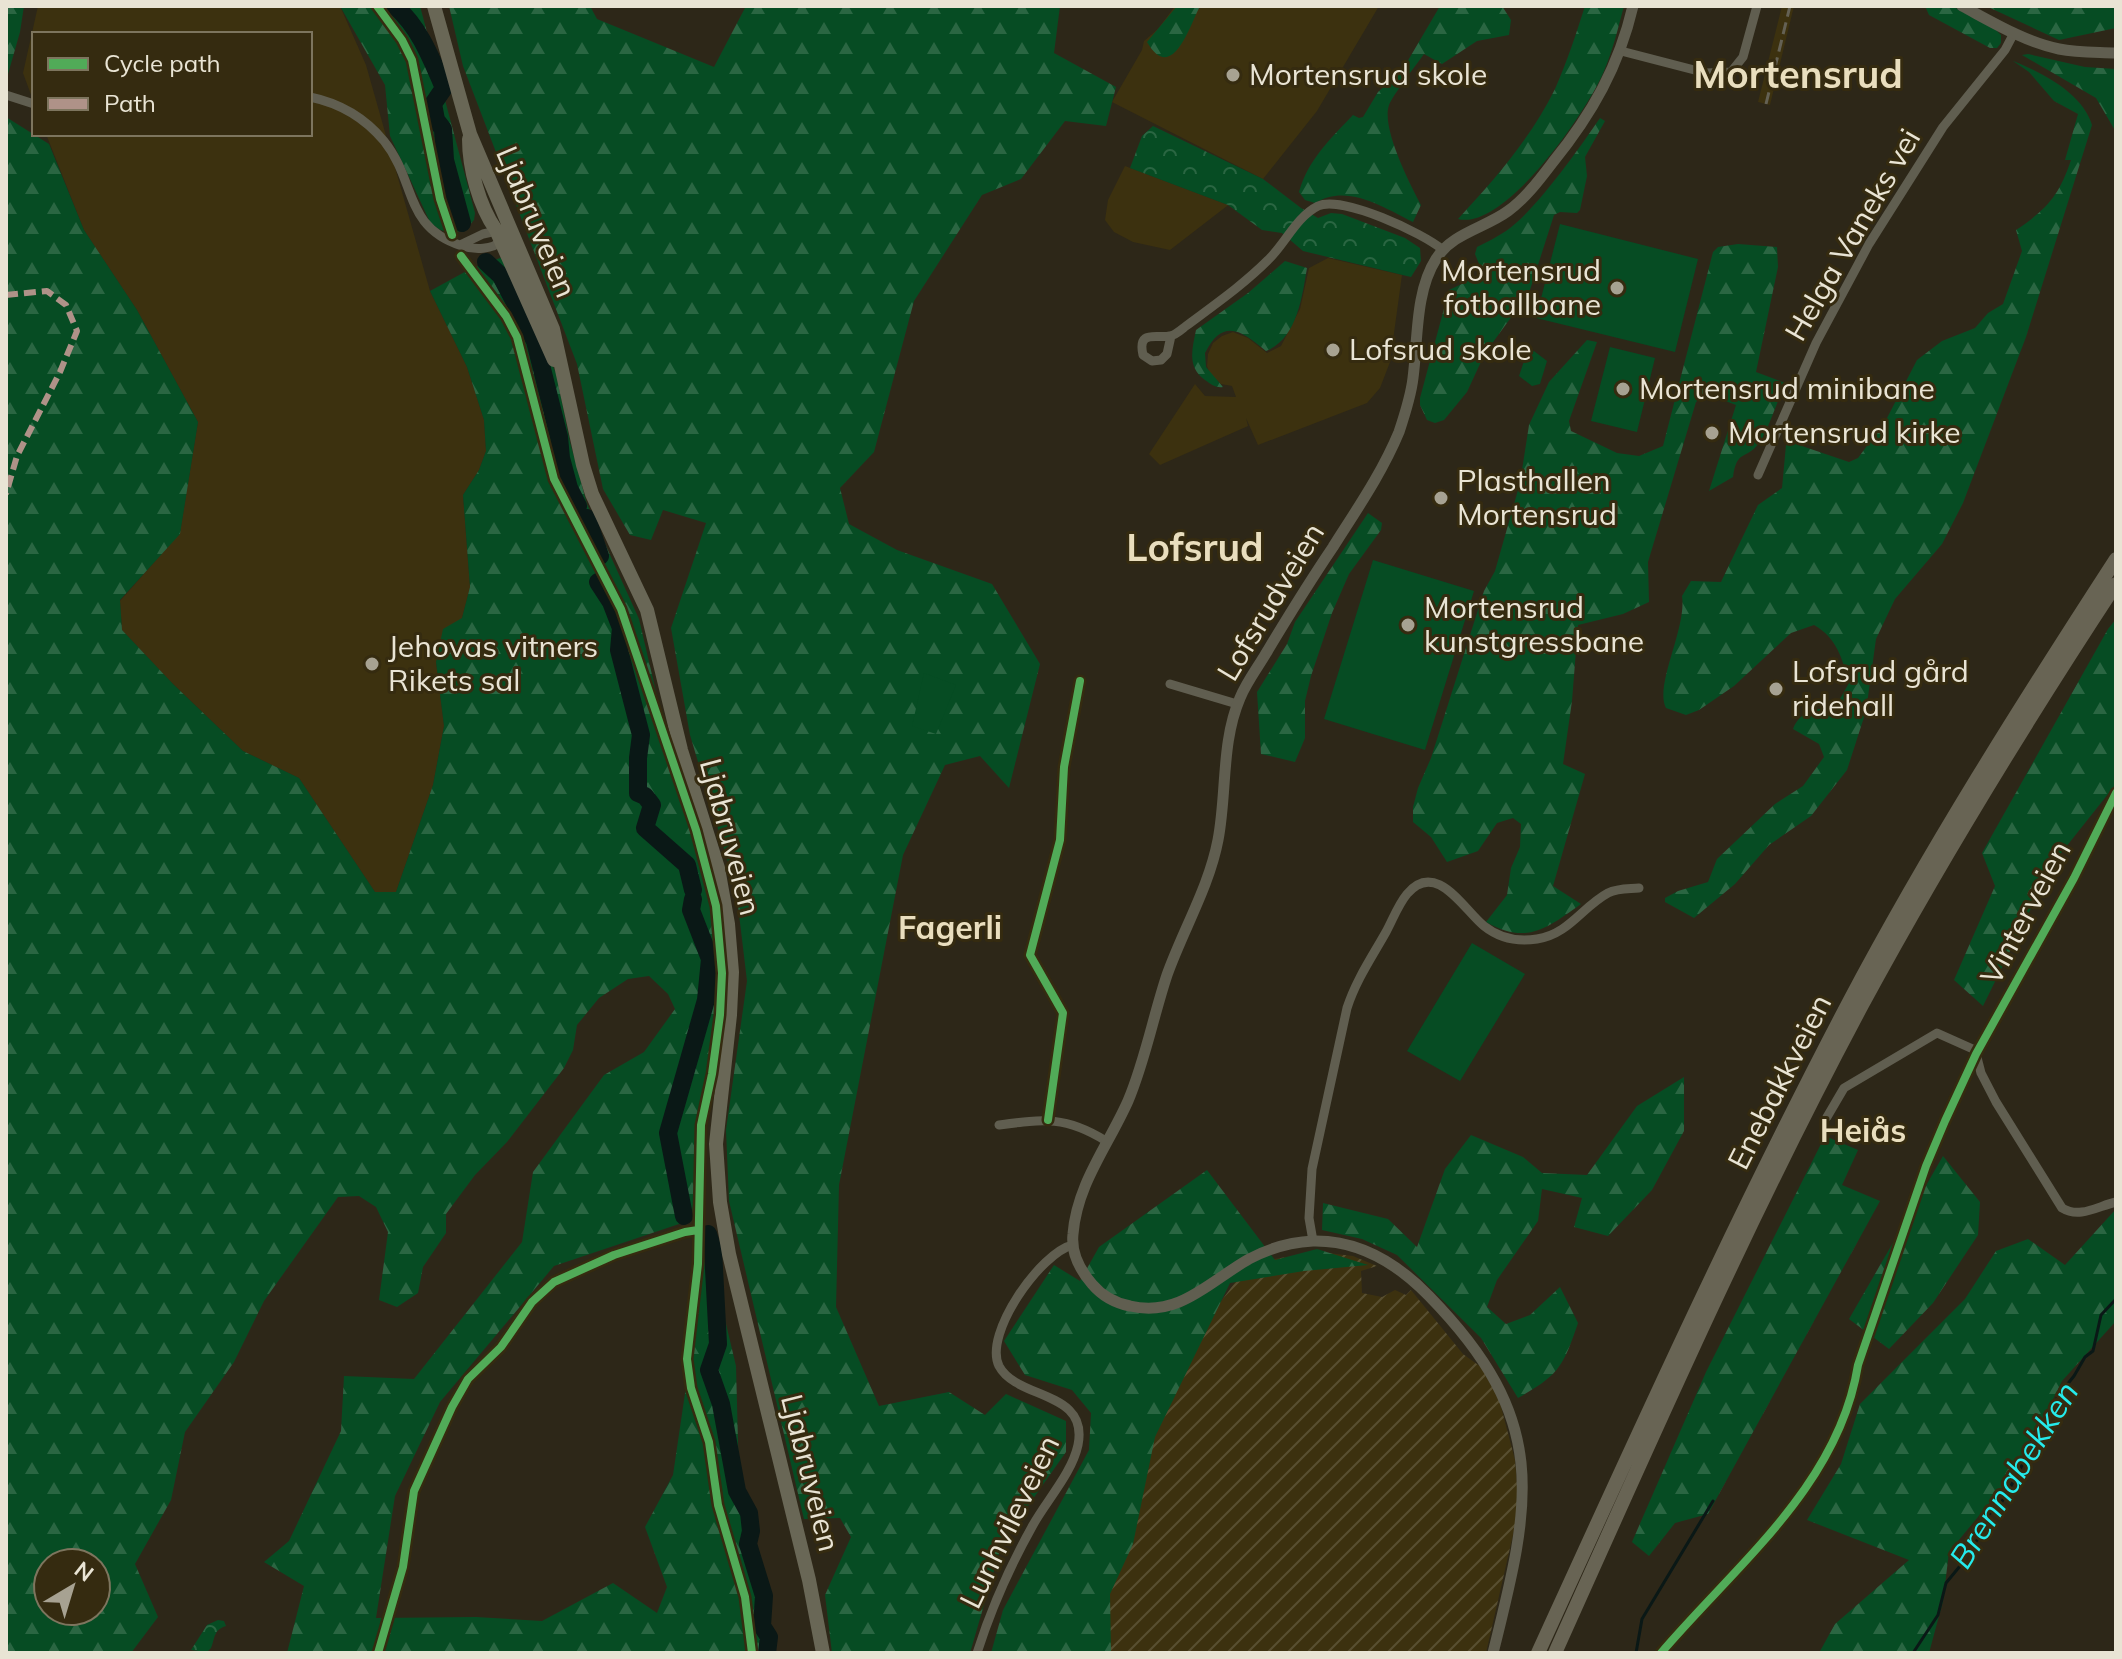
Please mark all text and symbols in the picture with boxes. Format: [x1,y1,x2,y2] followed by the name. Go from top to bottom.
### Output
[32,32,312,136] legend
[104,48,221,78] text: Cycle path
[1693,50,1903,98] district label: Mortensrud
[1249,55,1487,93] place label: Mortensrud skole
[1224,66,1242,84] marker: Mortensrud skole
[104,88,156,118] text: Path
[1776,122,1928,347] street label: Helga Vaneks vei
[488,140,586,303] street label: Ljabruveien
[1441,251,1601,323] place label: Mortensrud fotballbane
[1608,279,1626,297] marker: Mortensrud fotballbane
[1349,330,1532,368] place label: Lofsrud skole
[1324,341,1342,359] marker: Lofsrud skole
[1639,369,1935,407] place label: Mortensrud minibane
[1614,380,1632,398] marker: Mortensrud minibane
[1728,413,1961,451] place label: Mortensrud kirke
[1703,424,1721,442] marker: Mortensrud kirke
[1457,461,1617,533] place label: Plasthallen Mortensrud
[1432,489,1450,507] marker: Plasthallen Mortensrud
[1208,516,1332,687] street label: Lofsrudveien
[1126,523,1264,571] district label: Lofsrud
[1424,588,1644,660] place label: Mortensrud kunstgressbane
[1399,616,1417,634] marker: Mortensrud kunstgressbane
[388,627,598,699] place label: Jehovas vitners Rikets sal
[1792,652,1969,724] place label: Lofsrud gård ridehall
[363,655,381,673] marker: Jehovas vitners Rikets sal
[1767,680,1785,698] marker: Lofsrud gård ridehall
[692,754,770,919] street label: Ljabruveien
[1971,834,2079,991] street label: Vinterveien
[898,907,1002,947] district label: Fagerli
[1719,988,1839,1175] street label: Enebakkveien
[1820,1110,1906,1150] district label: Heiås
[1940,1374,2086,1575] water label: Brennabekken
[773,1390,849,1555] street label: Ljabruveien
[951,1429,1067,1614] street label: Lunhvileveien
[32,1547,112,1627] north arrow
[69,1555,99,1587] text: N

